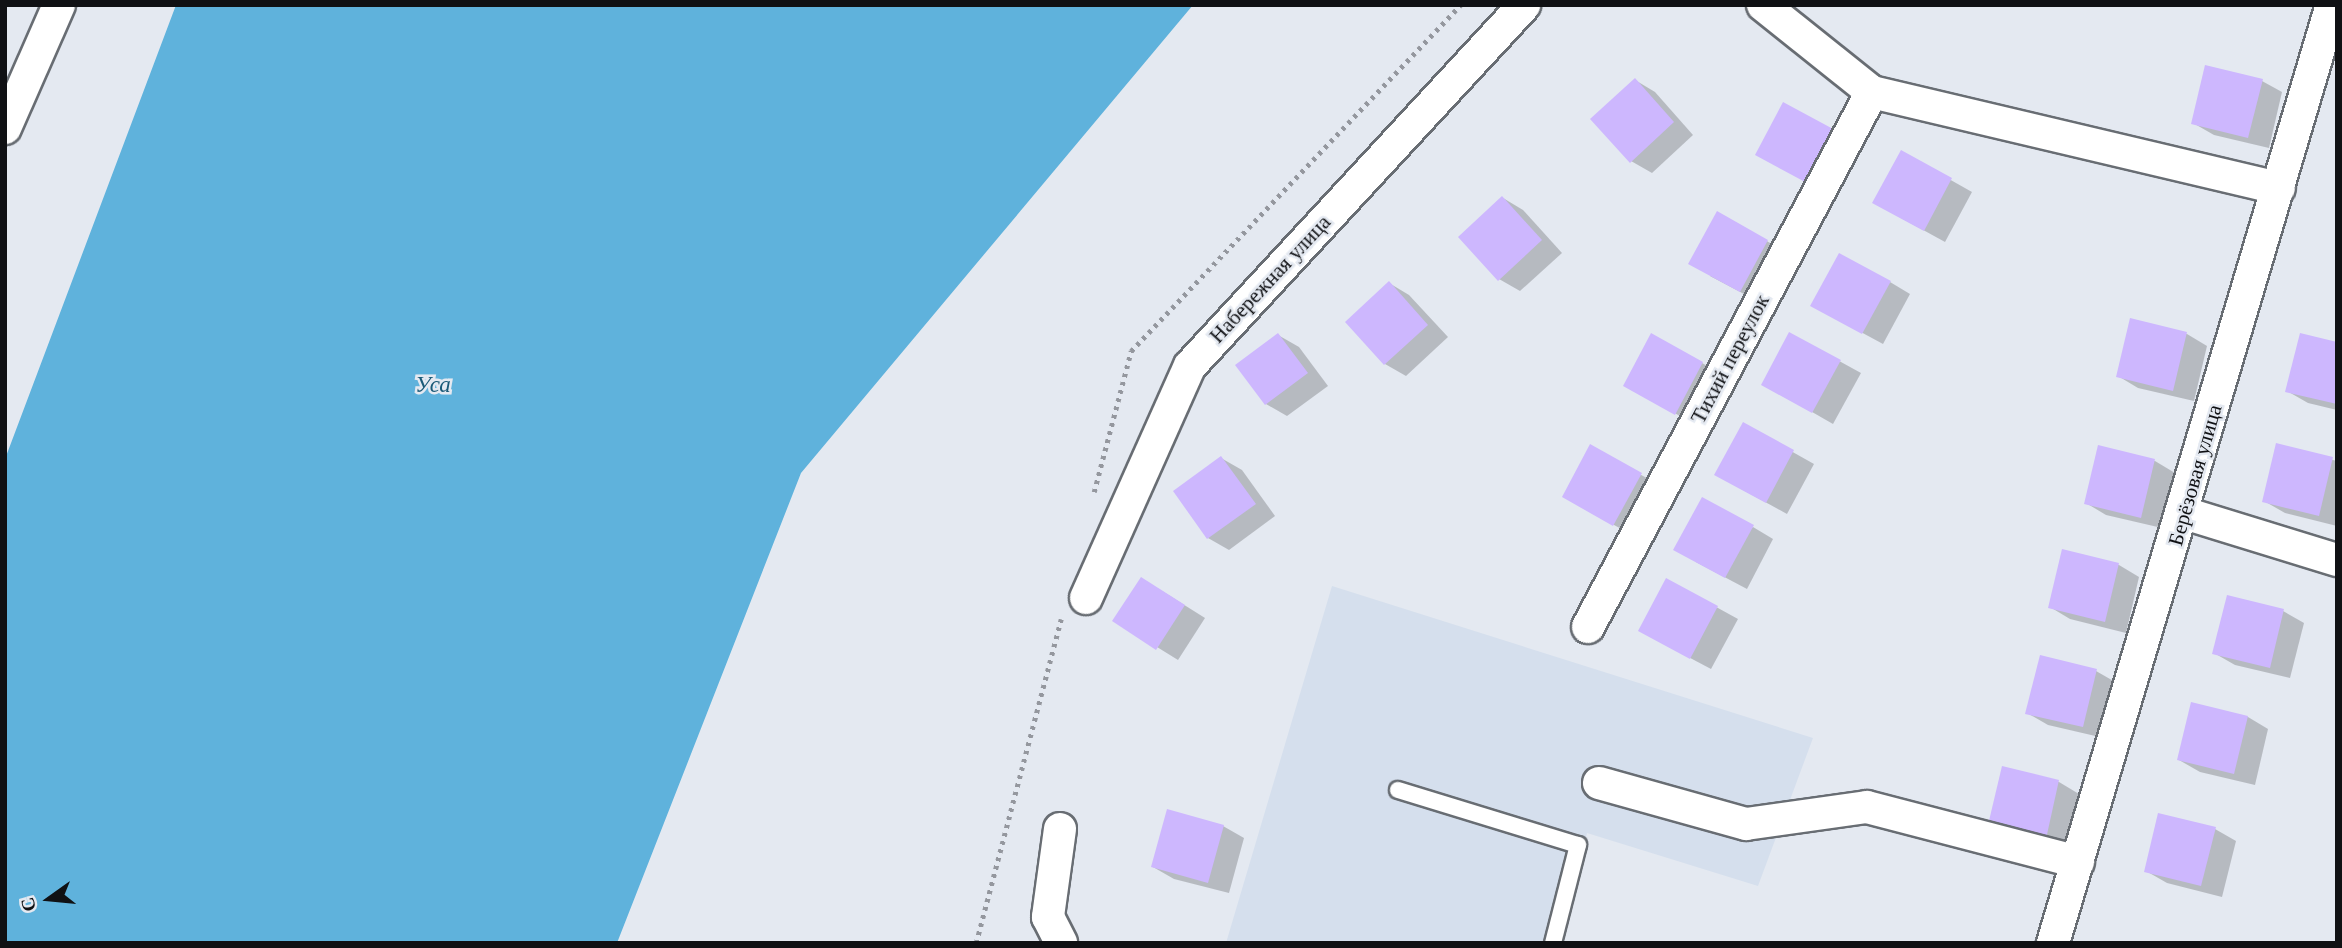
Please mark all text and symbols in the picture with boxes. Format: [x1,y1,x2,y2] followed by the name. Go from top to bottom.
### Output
[1204,210,1336,348] street label: Набережная улица
[1685,290,1775,428] street label: Тихий переулок
[415,371,451,399] water label: Уса
[2163,402,2227,548] street label: Берёзовая улица
[14,864,84,934] north arrow
[16,895,40,914] text: С

